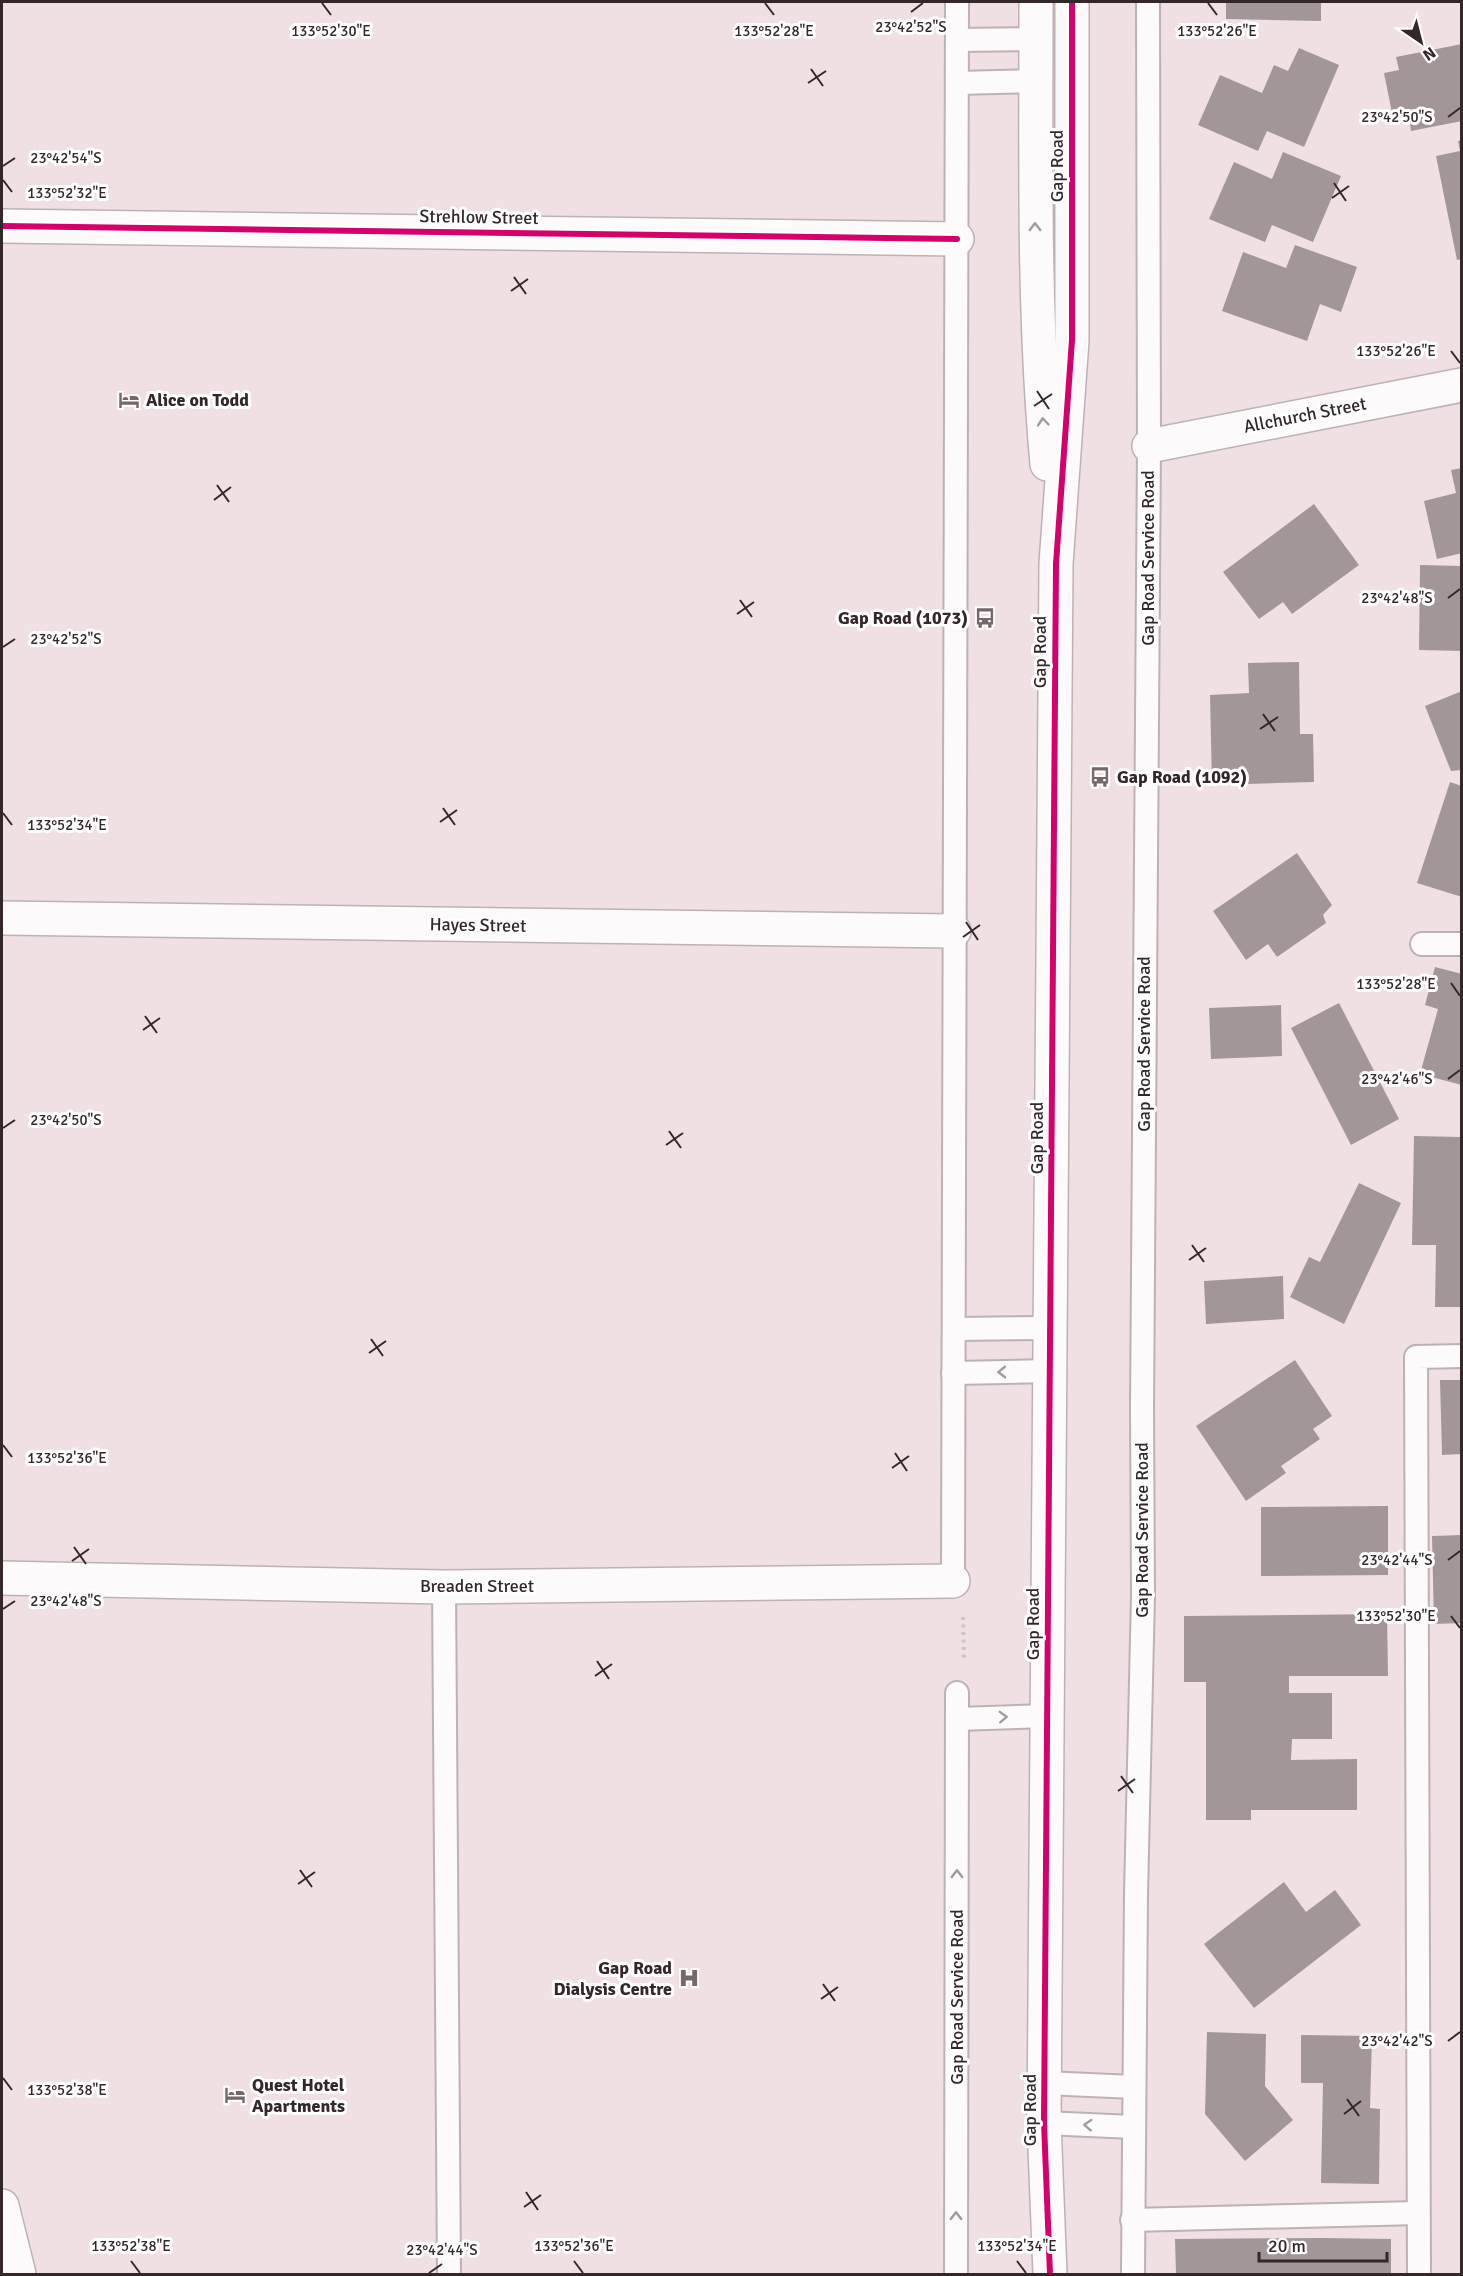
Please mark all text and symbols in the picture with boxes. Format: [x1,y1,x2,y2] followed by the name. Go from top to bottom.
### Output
[1391,12,1451,72] north arrow
[875,18,947,36] text: 23°42'52"S
[291,22,371,40] text: 133°52'30"E
[734,22,814,40] text: 133°52'28"E
[1177,22,1257,40] text: 133°52'26"E
[1419,42,1439,65] text: N
[1361,108,1433,126] text: 23°42'50"S
[1046,130,1068,202] street label: Gap Road
[30,149,102,167] text: 23°42'54"S
[27,184,107,202] text: 133°52'32"E
[419,205,539,229] street label: Strehlow Street
[1029,223,1041,232] one-way arrow
[1356,342,1436,360] text: 133°52'26"E
[117,388,141,412] hotel icon: Alice on Todd
[146,389,249,411] place label: Alice on Todd
[1242,392,1368,438] street label: Allchurch Street
[1037,418,1050,427] one-way arrow
[1137,470,1159,646] street label: Gap Road Service Road
[1361,589,1433,607] text: 23°42'48"S
[973,606,997,630] bus stop icon: Gap Road (1073)
[838,607,968,629] place label: Gap Road (1073)
[1029,616,1051,688] street label: Gap Road
[30,630,102,648] text: 23°42'52"S
[1088,765,1112,789] bus stop icon: Gap Road (1092)
[1117,766,1247,788] place label: Gap Road (1092)
[27,816,107,834] text: 133°52'34"E
[429,913,527,937] street label: Hayes Street
[1133,956,1155,1132] street label: Gap Road Service Road
[1356,975,1436,993] text: 133°52'28"E
[1361,1070,1433,1088] text: 23°42'46"S
[1026,1102,1048,1174] street label: Gap Road
[30,1111,102,1129] text: 23°42'50"S
[997,1366,1006,1378] one-way arrow
[1131,1442,1153,1618] street label: Gap Road Service Road
[27,1449,107,1467] text: 133°52'36"E
[1361,1551,1433,1569] text: 23°42'44"S
[420,1575,534,1597] street label: Breaden Street
[1022,1588,1044,1660] street label: Gap Road
[30,1592,102,1610] text: 23°42'48"S
[1356,1607,1436,1625] text: 133°52'30"E
[998,1711,1007,1724] one-way arrow
[951,1870,963,1879] one-way arrow
[946,1909,968,2085] street label: Gap Road Service Road
[553,1957,672,2000] place label: Gap Road Dialysis Centre
[677,1966,701,1990] hospital icon: Gap Road Dialysis Centre
[1361,2032,1433,2050] text: 23°42'42"S
[252,2074,345,2117] place label: Quest Hotel Apartments
[1019,2074,1041,2146] street label: Gap Road
[27,2081,107,2099] text: 133°52'38"E
[223,2083,247,2107] hotel icon: Quest Hotel Apartments
[1084,2118,1093,2131] one-way arrow
[950,2212,962,2221] one-way arrow
[1259,2225,1386,2263] scale bar
[1268,2235,1306,2257] text: 20 m
[91,2237,171,2255] text: 133°52'38"E
[534,2237,614,2255] text: 133°52'36"E
[977,2237,1057,2255] text: 133°52'34"E
[406,2241,478,2259] text: 23°42'44"S

